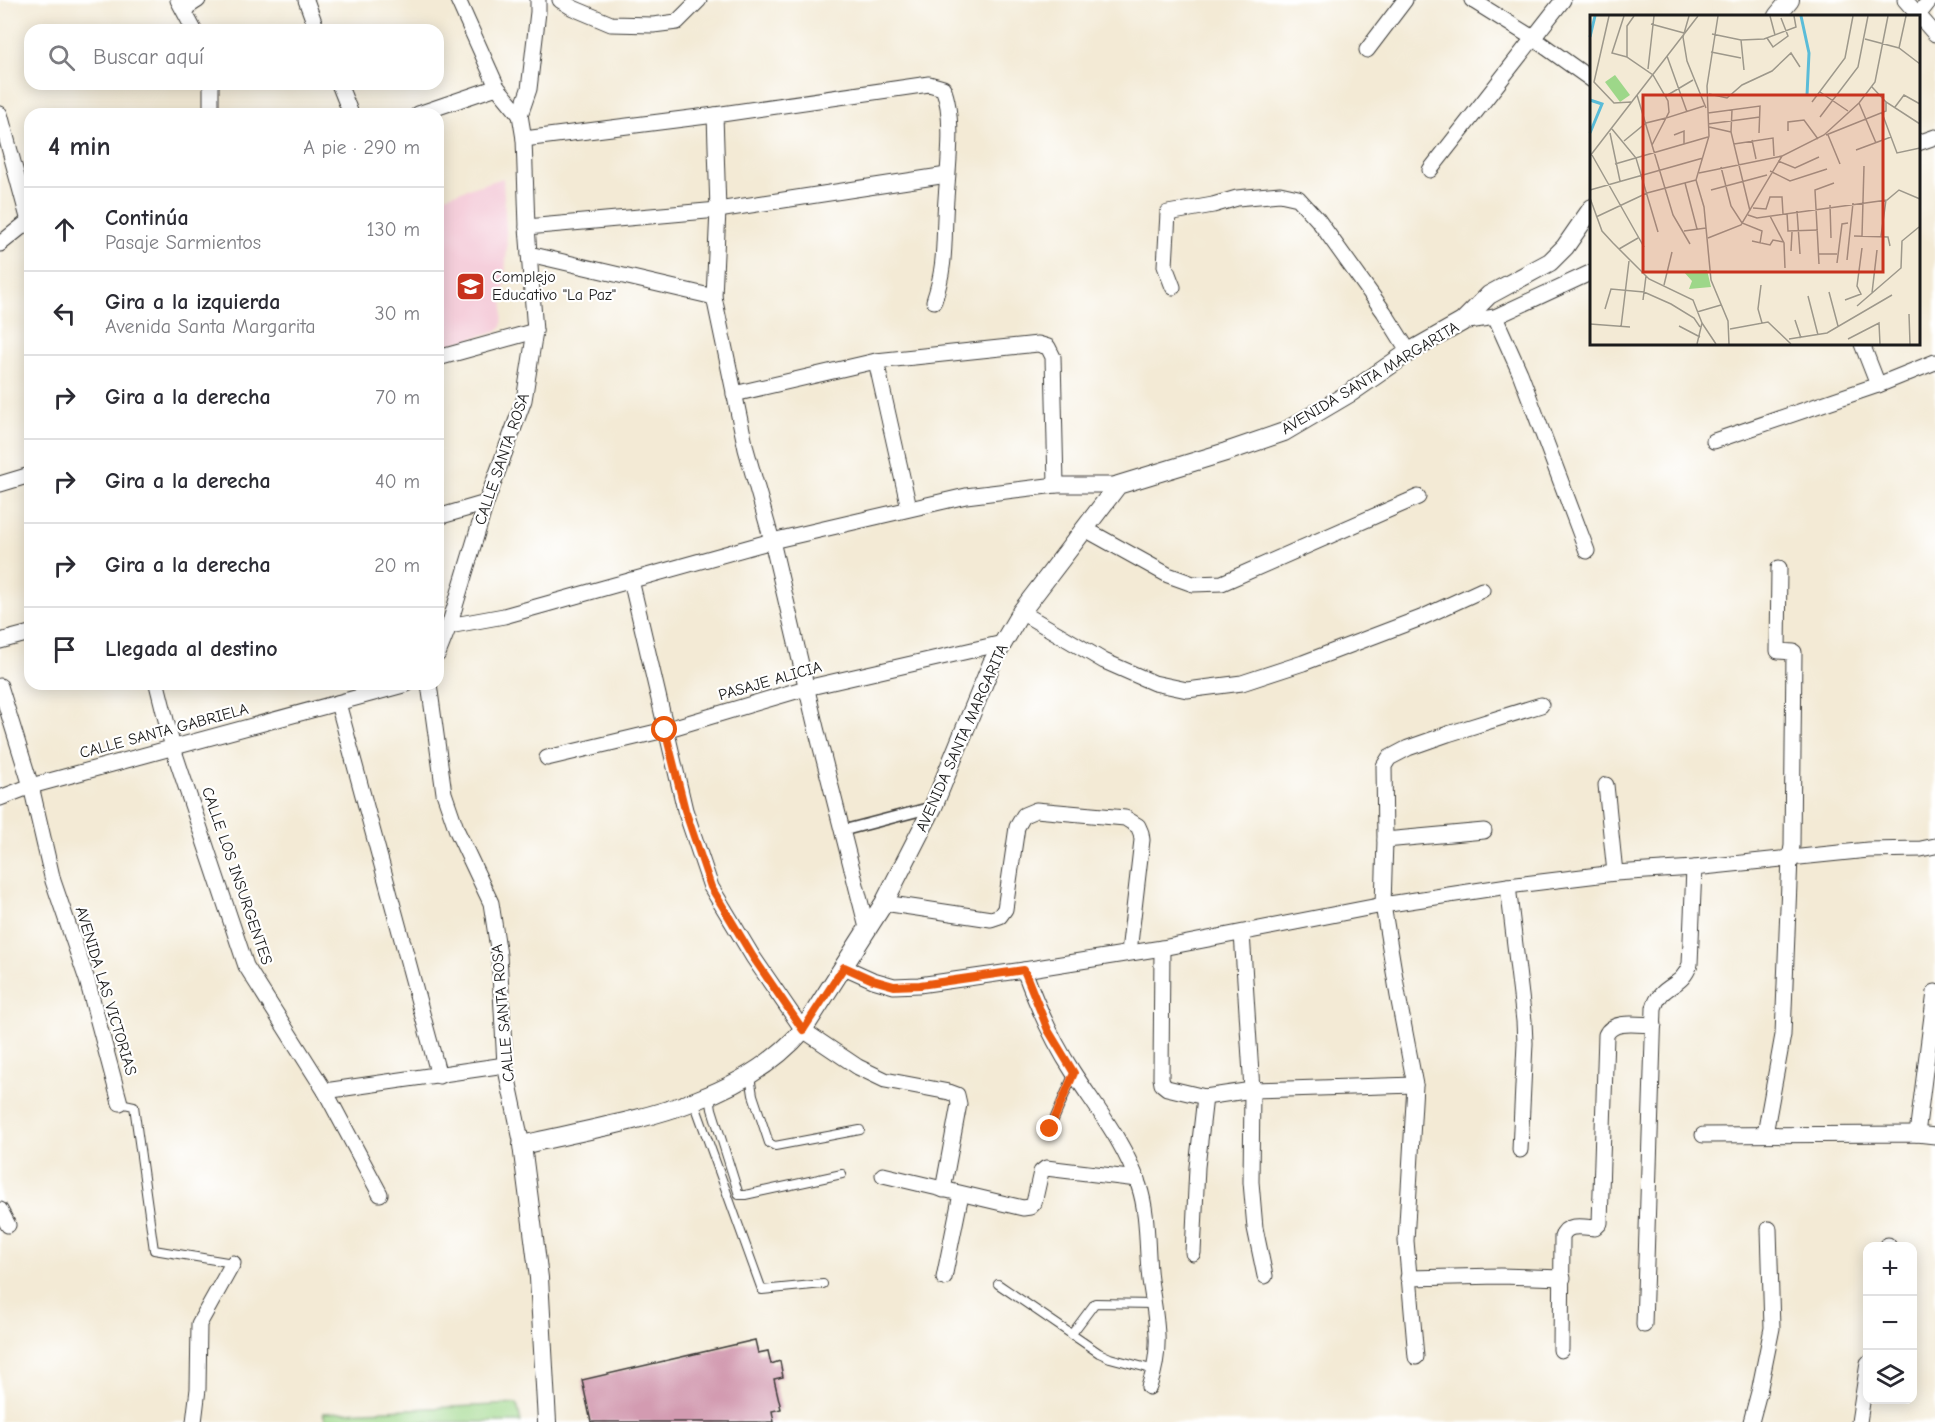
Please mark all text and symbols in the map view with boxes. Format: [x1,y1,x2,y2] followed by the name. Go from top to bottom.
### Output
[1590,15,1920,345] inset map
[24,24,444,90] search box
[45,41,78,74] icon: search
[93,44,204,70] text: Buscar aquí
[48,132,111,162] text: 4 min
[303,136,420,159] text: A pie · 290 m
[105,205,189,231] text: Continúa
[48,213,81,246] icon: ahead
[367,218,420,241] text: 130 m
[105,231,261,254] text: Pasaje Sarmientos
[492,268,616,304] place label: Complejo Educativo "La Paz"
[455,270,487,302] school or university icon: Complejo Educativo "La Paz"
[105,289,280,315] text: Gira a la izquierda
[48,297,81,330] icon: left
[374,302,420,325] text: 30 m
[105,315,316,338] text: Avenida Santa Margarita
[1278,318,1462,438] street label: AVENIDA SANTA MARGARITA
[48,381,81,414] icon: right
[105,384,271,410] text: Gira a la derecha
[375,386,420,409] text: 70 m
[471,391,533,527] street label: CALLE SANTA ROSA
[48,465,81,498] icon: right
[105,468,271,494] text: Gira a la derecha
[375,470,420,493] text: 40 m
[48,549,81,582] icon: right
[105,552,271,578] text: Gira a la derecha
[374,554,420,577] text: 20 m
[48,633,81,666] icon: arrive
[105,636,278,662] text: Llegada al destino
[912,641,1012,835] street label: AVENIDA SANTA MARGARITA
[716,658,824,704] street label: PASAJE ALICIA
[78,700,250,762] street label: CALLE SANTA GABRIELA
[651,716,677,742] route start
[198,785,276,967] street label: CALLE LOS INSURGENTES
[72,904,140,1078] street label: AVENIDA LAS VICTORIAS
[488,943,518,1083] street label: CALLE SANTA ROSA
[1036,1115,1062,1141] route end
[1863,1242,1917,1404] map controls
[1863,1242,1917,1296] button: +
[1863,1296,1917,1350] button: −
[1863,1350,1917,1404] button: layers

